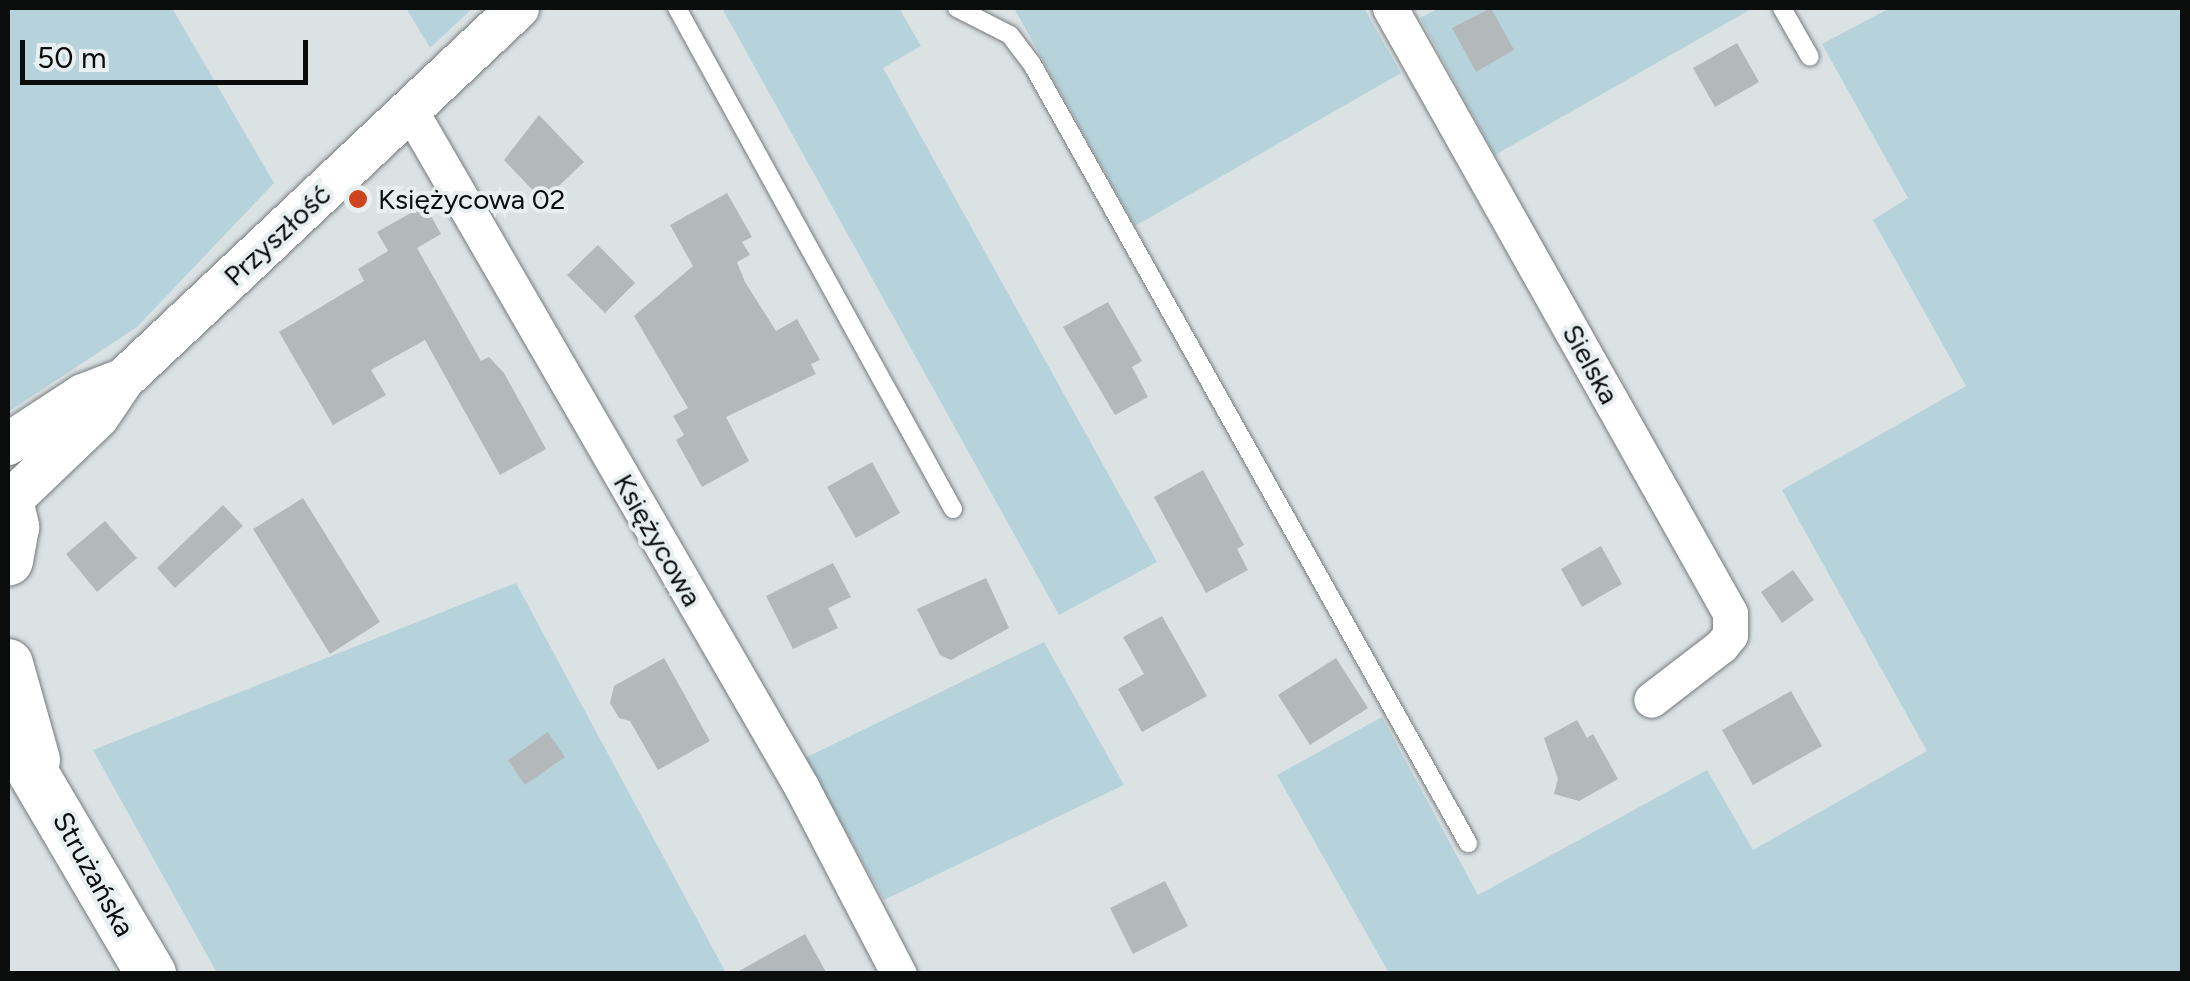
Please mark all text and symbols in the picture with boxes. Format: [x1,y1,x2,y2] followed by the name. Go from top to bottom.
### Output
[25,20,312,82] scale bar
[37,39,106,76] text: 50 m
[217,177,337,293] street label: Przyszłość
[378,182,565,216] place label: Księżycowa 02
[347,188,369,210] marker: Księżycowa 02
[1556,318,1626,410] street label: Sielska
[607,468,709,612] street label: Księżycowa
[46,806,142,942] street label: Strużańska

